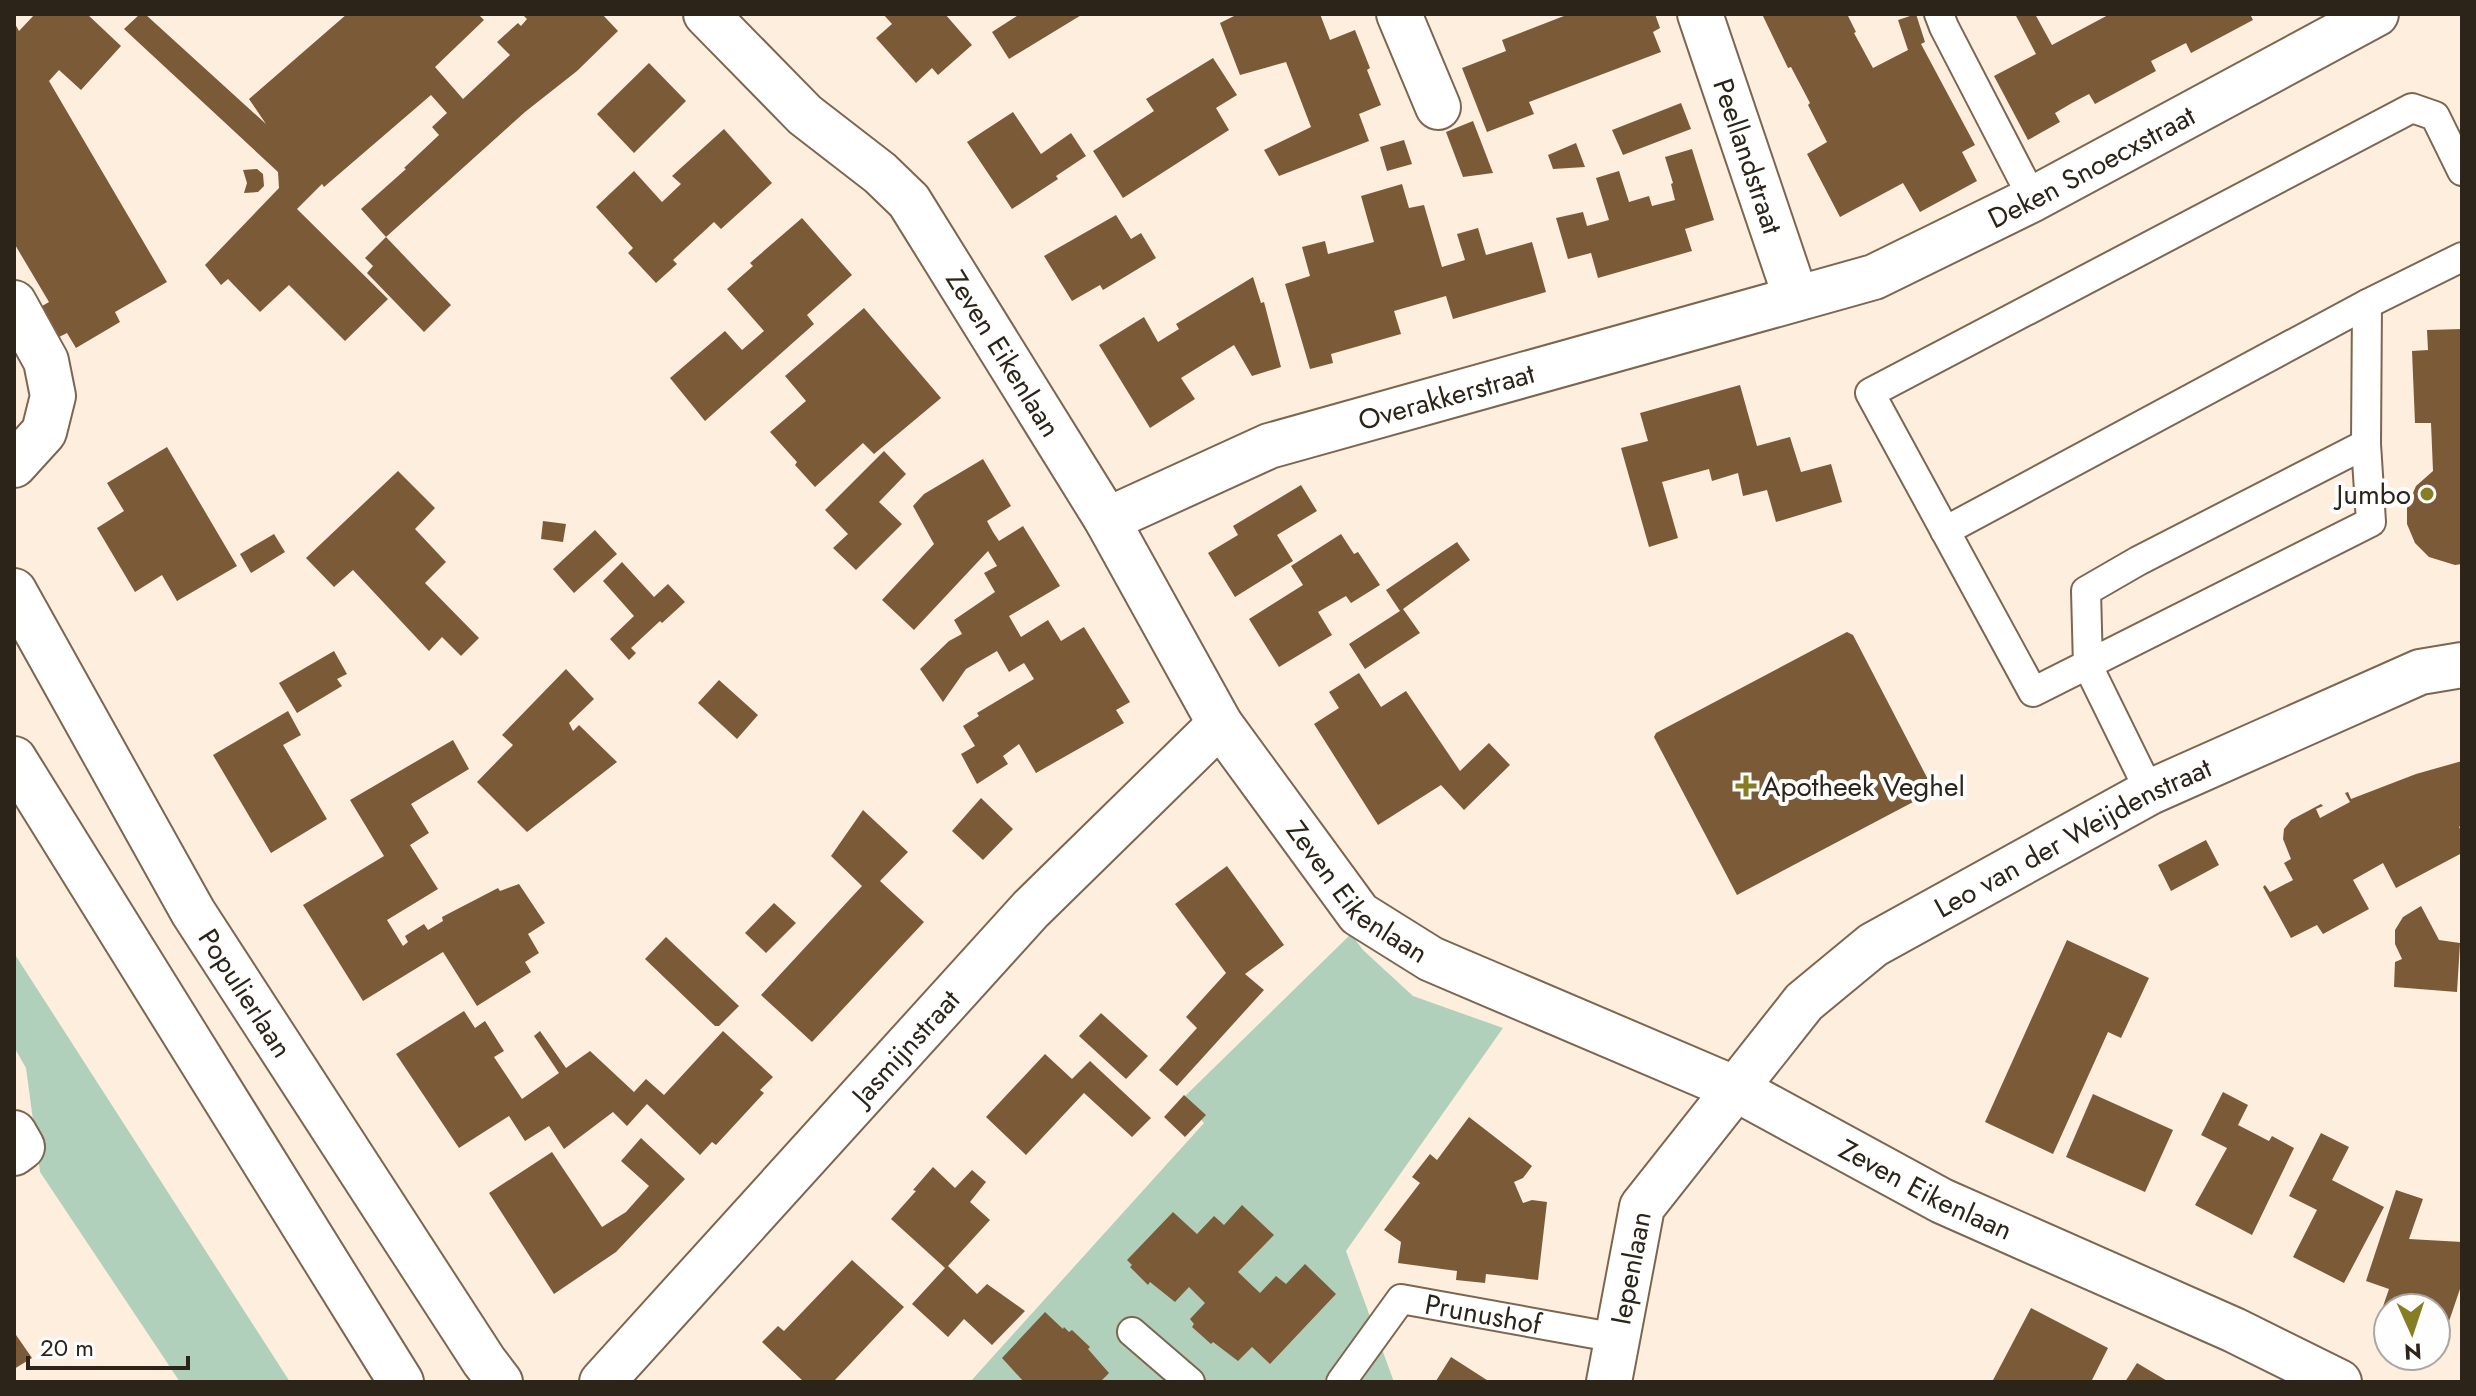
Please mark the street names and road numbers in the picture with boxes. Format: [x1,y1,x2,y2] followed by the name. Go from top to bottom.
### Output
[1702,73,1793,240] street label: Peellandstraat
[1981,95,2203,239] street label: Deken Snoecxstraat
[936,262,1071,445] street label: Zeven Eikenlaan
[1353,353,1539,441] street label: Overakkerstraat
[1927,747,2218,928] street label: Leo van der Weijdenstraat
[1276,812,1436,973] street label: Zeven Eikenlaan
[188,921,302,1066] street label: Populierlaan
[840,980,970,1117] street label: Jasmijnstraat
[1831,1129,2019,1251] street label: Zeven Eikenlaan
[1600,1208,1662,1328] street label: Iepenlaan
[1422,1284,1546,1345] street label: Prunushof

